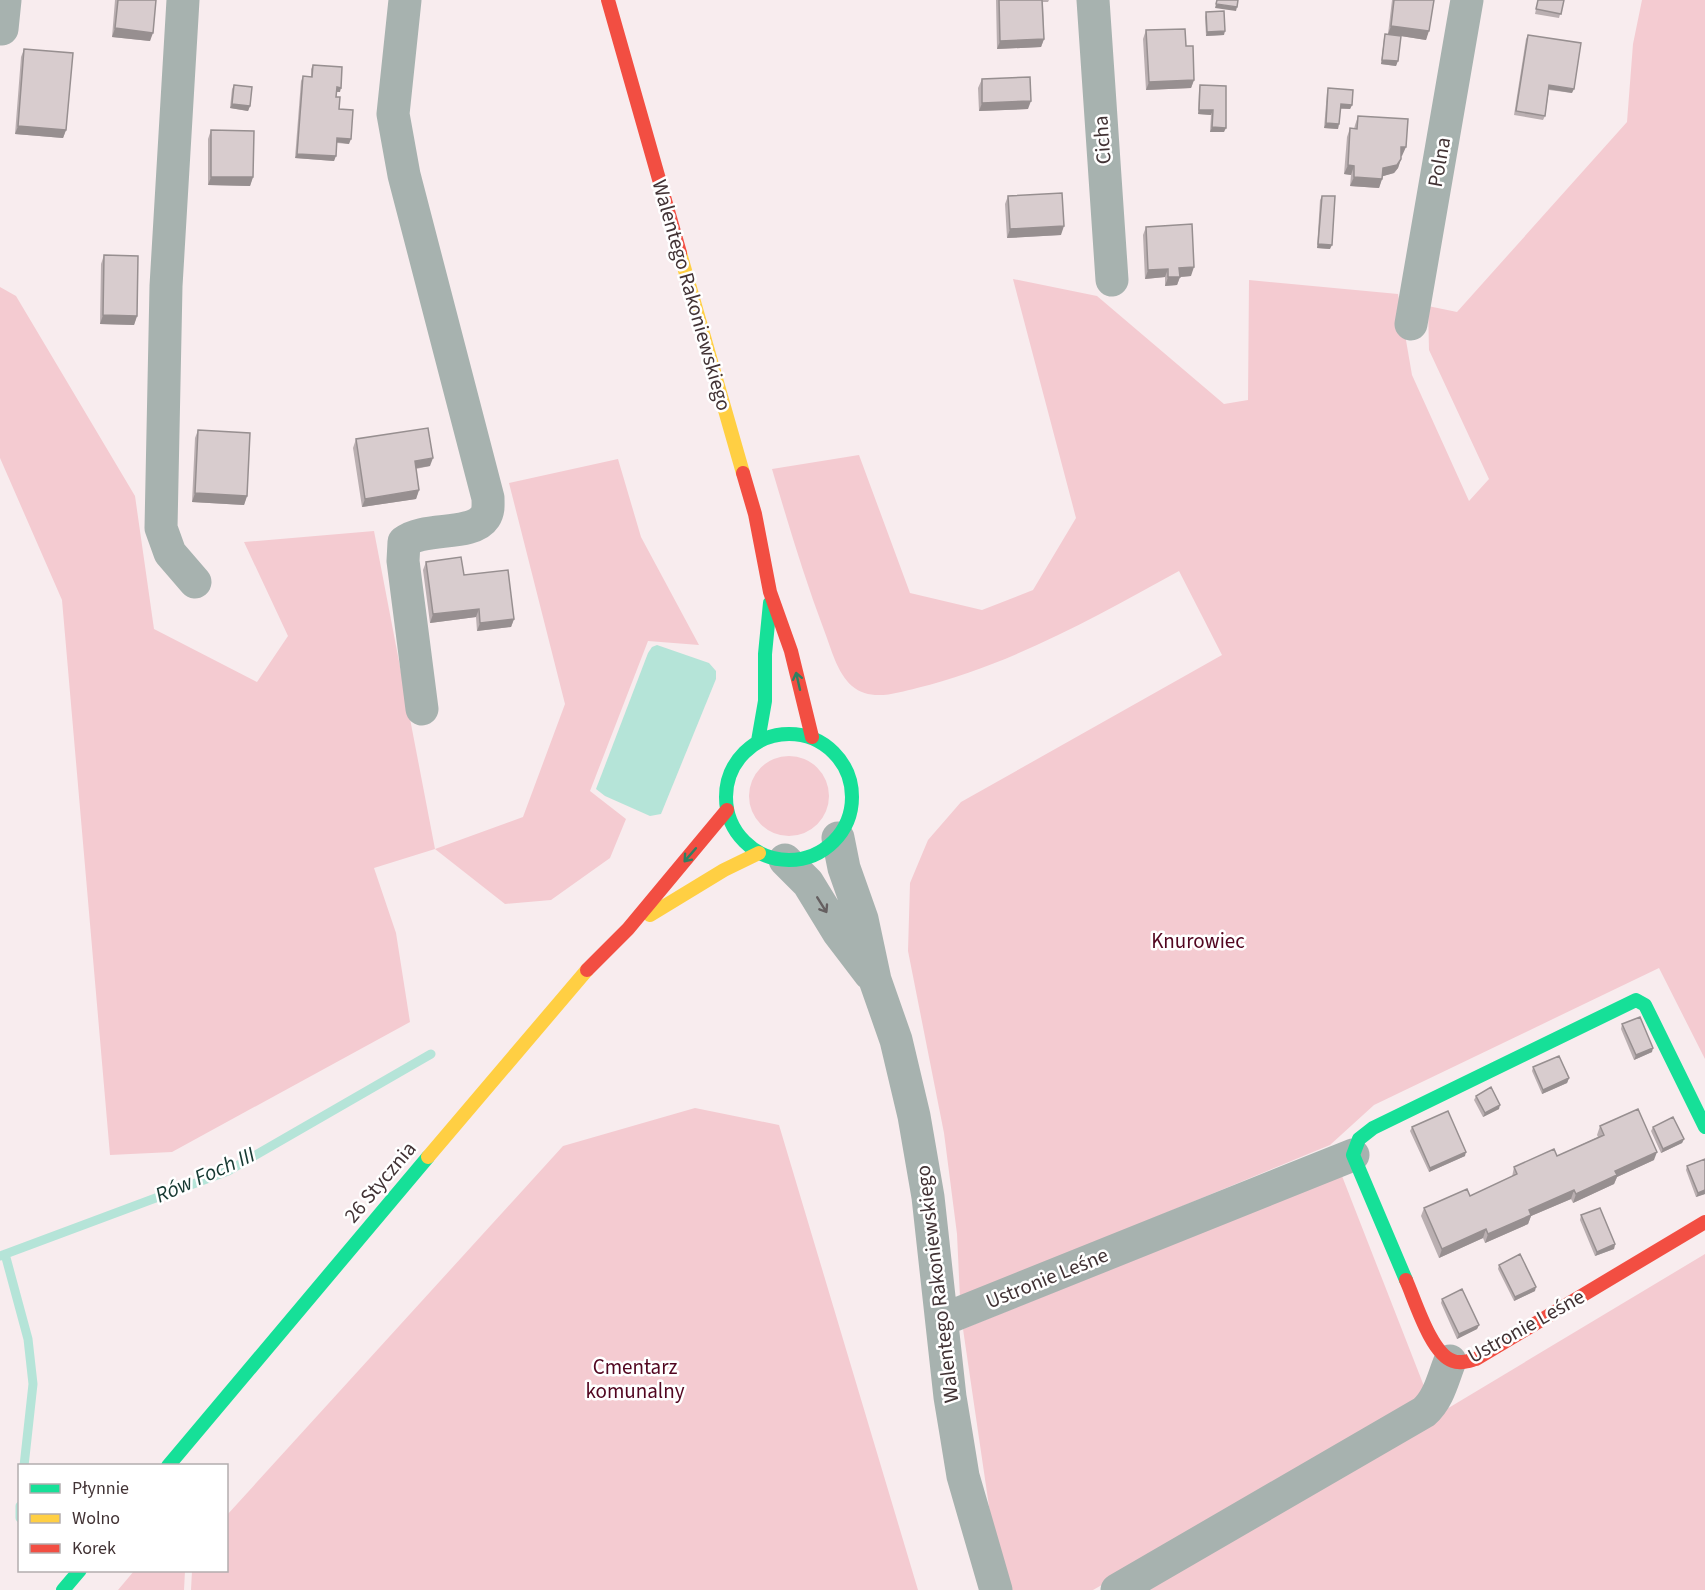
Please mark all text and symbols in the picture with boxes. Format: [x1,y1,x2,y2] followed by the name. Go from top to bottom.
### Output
[1085,115,1119,165] street label: Cicha
[1420,135,1458,189] street label: Polna
[645,176,739,414] street label: Walentego Rakoniewskiego
[791,671,803,690] one-way arrow
[683,847,697,862] one-way arrow
[815,897,828,914] one-way arrow
[1151,926,1245,956] park label: Knurowiec
[337,1135,423,1229] street label: 26 Stycznia
[150,1139,261,1211] water label: Rów Foch III
[908,1163,966,1405] street label: Walentego Rakoniewskiego
[981,1240,1113,1316] street label: Ustronie Leśne
[1462,1281,1590,1371] street label: Ustronie Leśne
[586,1352,685,1406] park label: Cmentarz komunalny
[18,1464,228,1572] legend
[72,1476,129,1501] text: Płynnie
[72,1506,120,1531] text: Wolno
[72,1536,116,1561] text: Korek

